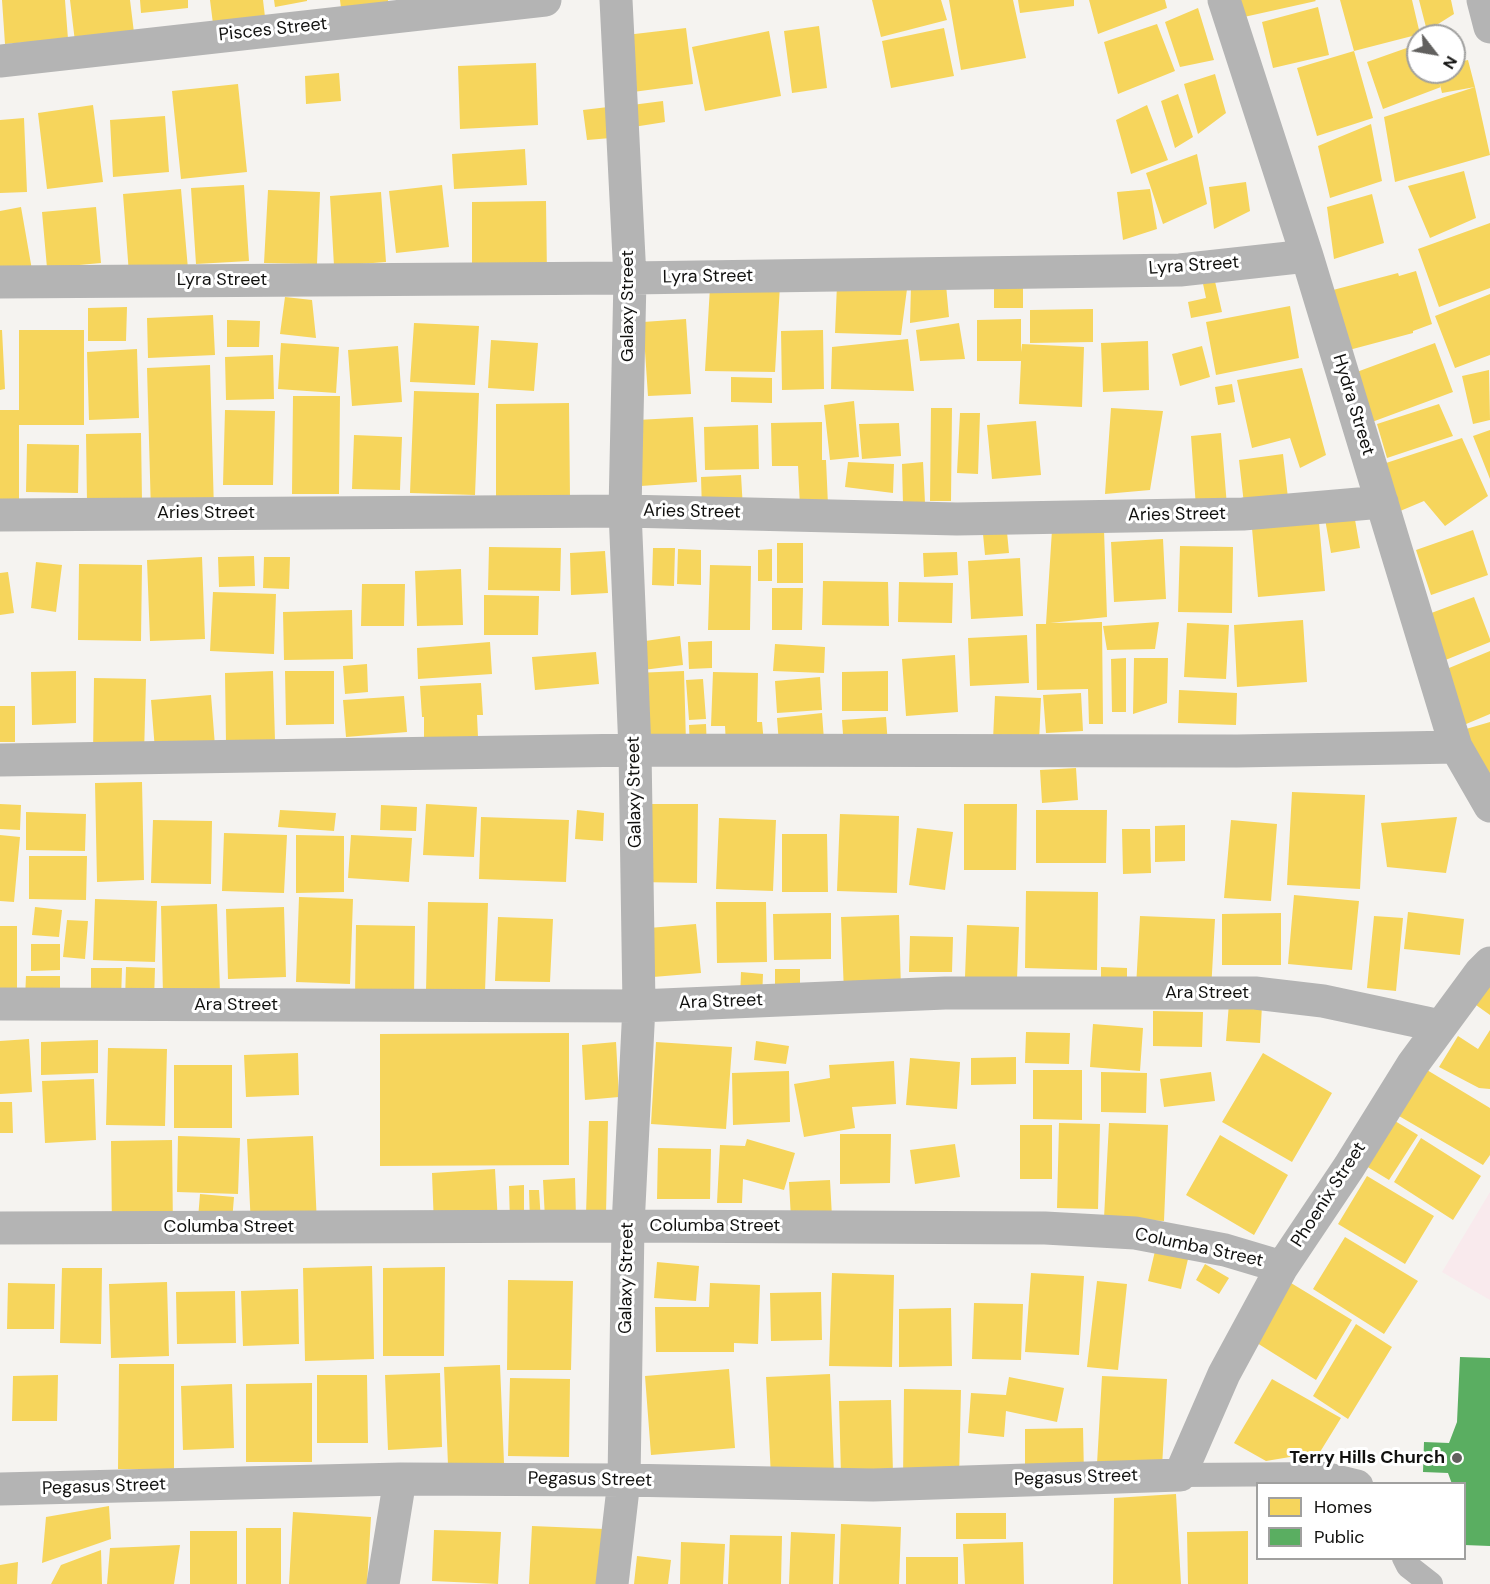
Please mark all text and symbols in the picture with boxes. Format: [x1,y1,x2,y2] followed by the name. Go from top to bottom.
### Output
[218,14,328,46] street label: Pisces Street
[1406,24,1466,84] north arrow
[1438,52,1462,73] text: N
[617,250,639,362] street label: Galaxy Street
[1148,252,1240,280] street label: Lyra Street
[662,265,754,289] street label: Lyra Street
[177,269,267,291] street label: Lyra Street
[1327,352,1379,458] street label: Hydra Street
[643,500,741,524] street label: Aries Street
[157,502,255,524] street label: Aries Street
[1128,503,1226,527] street label: Aries Street
[623,736,647,848] street label: Galaxy Street
[1165,982,1249,1004] street label: Ara Street
[679,990,763,1014] street label: Ara Street
[194,994,278,1016] street label: Ara Street
[1287,1138,1371,1252] street label: Phoenix Street
[650,1215,780,1237] street label: Columba Street
[164,1216,294,1238] street label: Columba Street
[615,1222,639,1334] street label: Galaxy Street
[1133,1224,1265,1272] street label: Columba Street
[1289,1447,1445,1469] place label: Terry Hills Church
[1450,1451,1464,1465] marker: Terry Hills Church
[1014,1465,1138,1491] street label: Pegasus Street
[528,1468,652,1492] street label: Pegasus Street
[42,1474,166,1500] street label: Pegasus Street
[1256,1482,1466,1560] legend
[1314,1495,1372,1519] text: Homes
[1314,1525,1365,1549] text: Public

